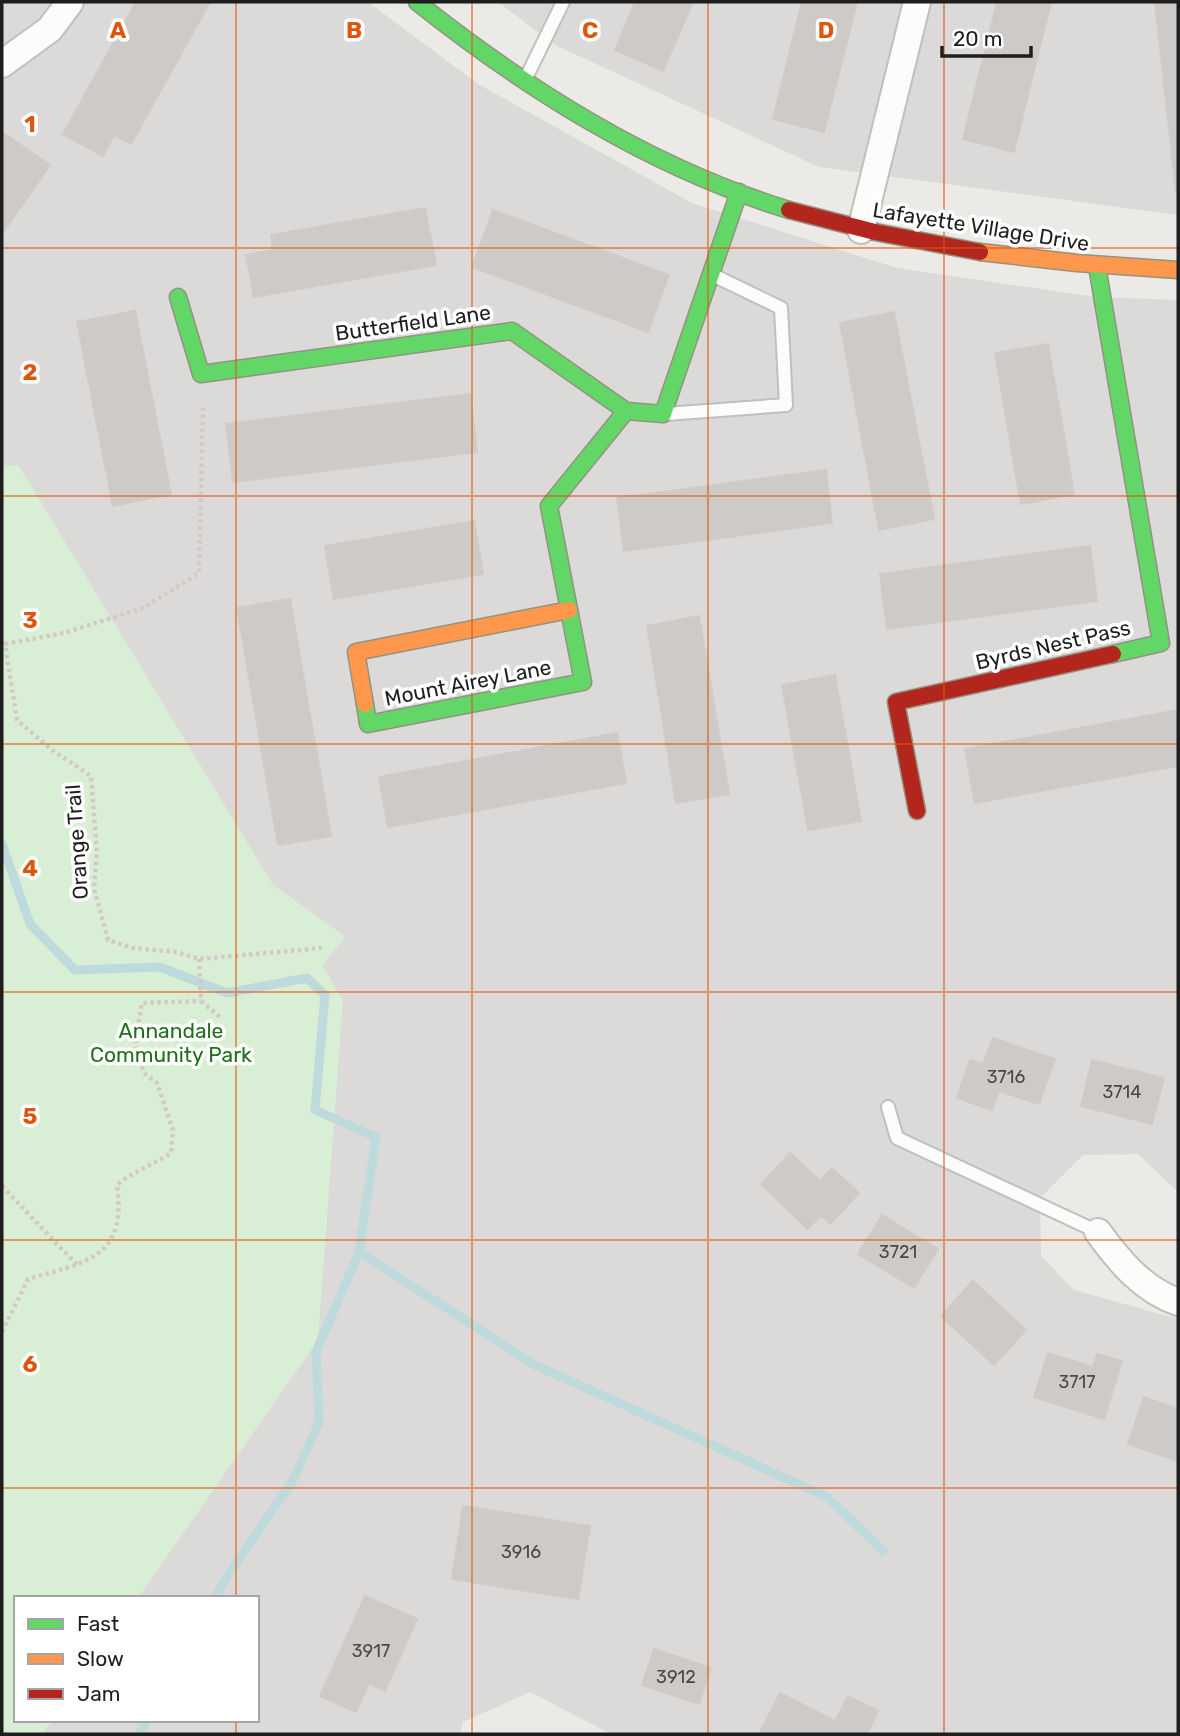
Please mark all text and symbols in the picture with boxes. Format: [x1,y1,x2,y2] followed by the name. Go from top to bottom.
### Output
[942,14,1031,58] scale bar
[110,16,127,44] text: A
[346,16,362,44] text: B
[582,16,598,44] text: C
[818,16,834,44] text: D
[953,26,1002,51] text: 20 m
[24,110,36,138] text: 1
[871,197,1091,256] street label: Lafayette Village Drive
[334,299,492,346] street label: Butterfield Lane
[23,358,37,386] text: 2
[22,606,38,634] text: 3
[973,615,1133,675] street label: Byrds Nest Pass
[383,654,553,711] street label: Mount Airey Lane
[60,784,93,900] street label: Orange Trail
[22,854,38,882] text: 4
[90,1018,252,1067] park label: Annandale Community Park
[987,1066,1025,1088] house number: 3716
[1103,1081,1141,1103] house number: 3714
[23,1102,38,1130] text: 5
[879,1241,917,1263] house number: 3721
[23,1350,38,1378] text: 6
[1059,1371,1096,1393] house number: 3717
[501,1541,541,1563] house number: 3916
[14,1596,259,1722] legend
[77,1611,119,1636] text: Fast
[352,1640,390,1662] house number: 3917
[77,1646,124,1671] text: Slow
[656,1666,696,1688] house number: 3912
[77,1681,121,1706] text: Jam

